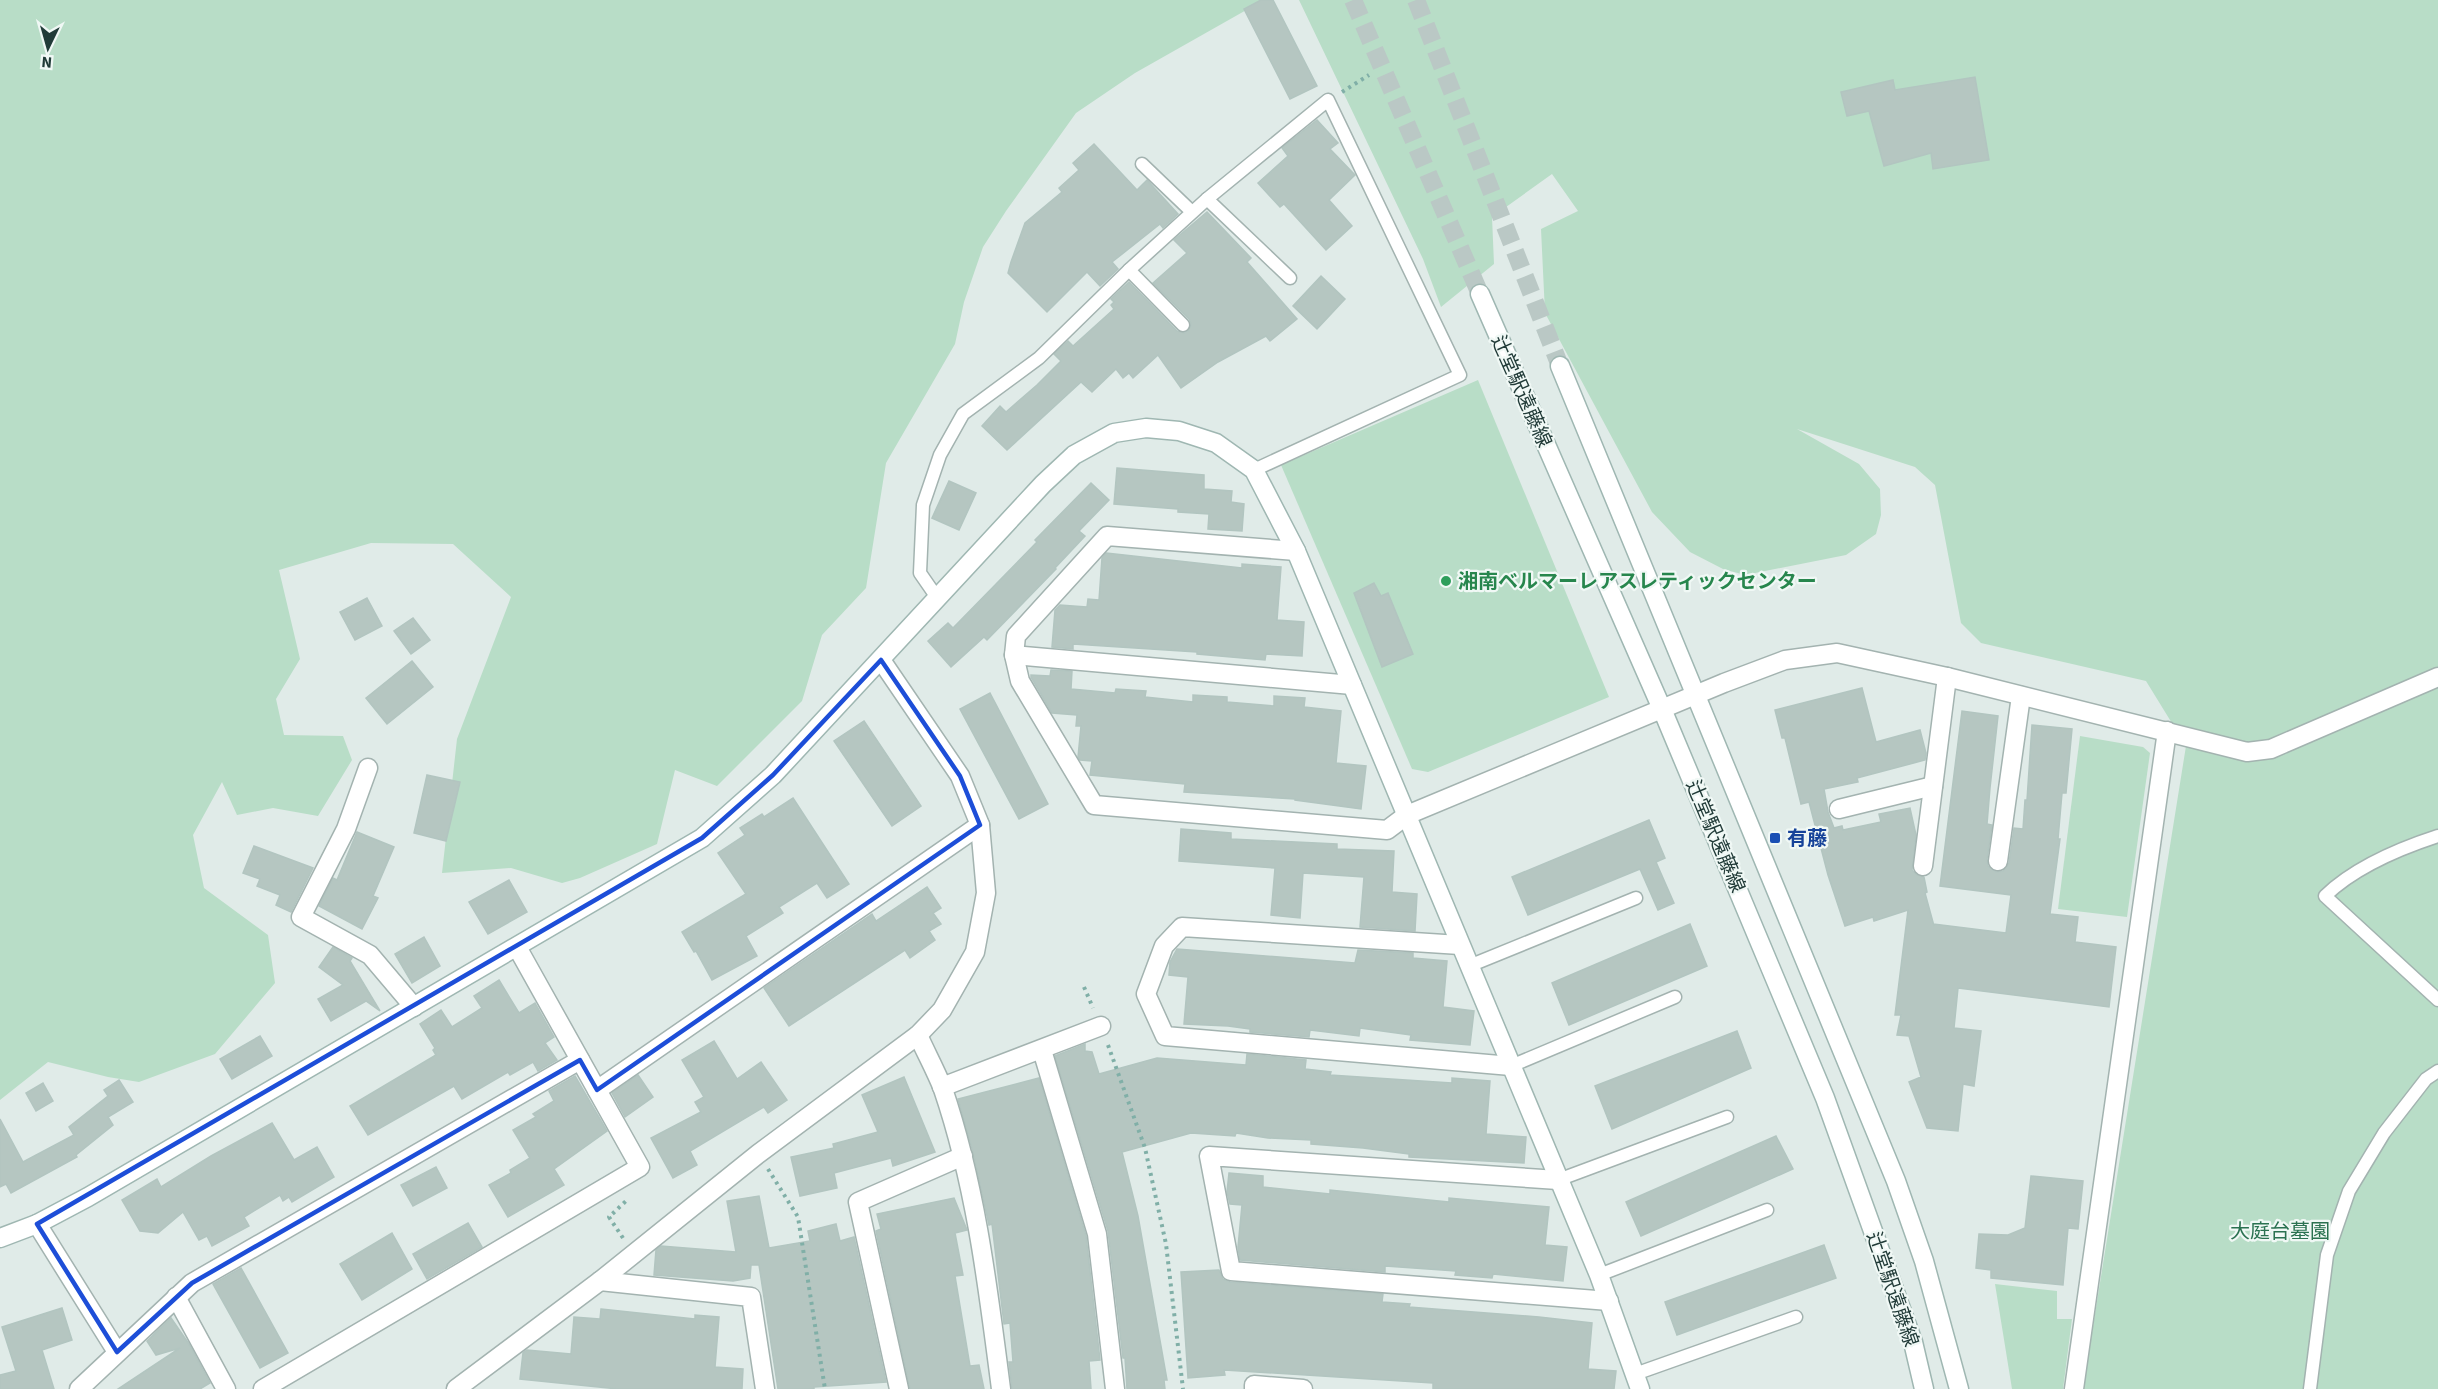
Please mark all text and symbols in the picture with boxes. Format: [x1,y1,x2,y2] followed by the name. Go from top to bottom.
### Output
[18,18,78,78] north arrow
[41,51,53,73] text: N
[1484,331,1558,452] street label: 辻堂駅遠藤線
[1458,568,1817,596] place label: 湘南ベルマーレアスレティックセンター
[1439,574,1453,588] marker: 湘南ベルマーレアスレティックセンター
[1679,776,1751,897] street label: 辻堂駅遠藤線
[1787,825,1827,853] place label: 有藤
[1768,831,1782,845] marker: 有藤
[2230,1218,2330,1246] park label: 大庭台墓園
[1859,1228,1925,1351] street label: 辻堂駅遠藤線

